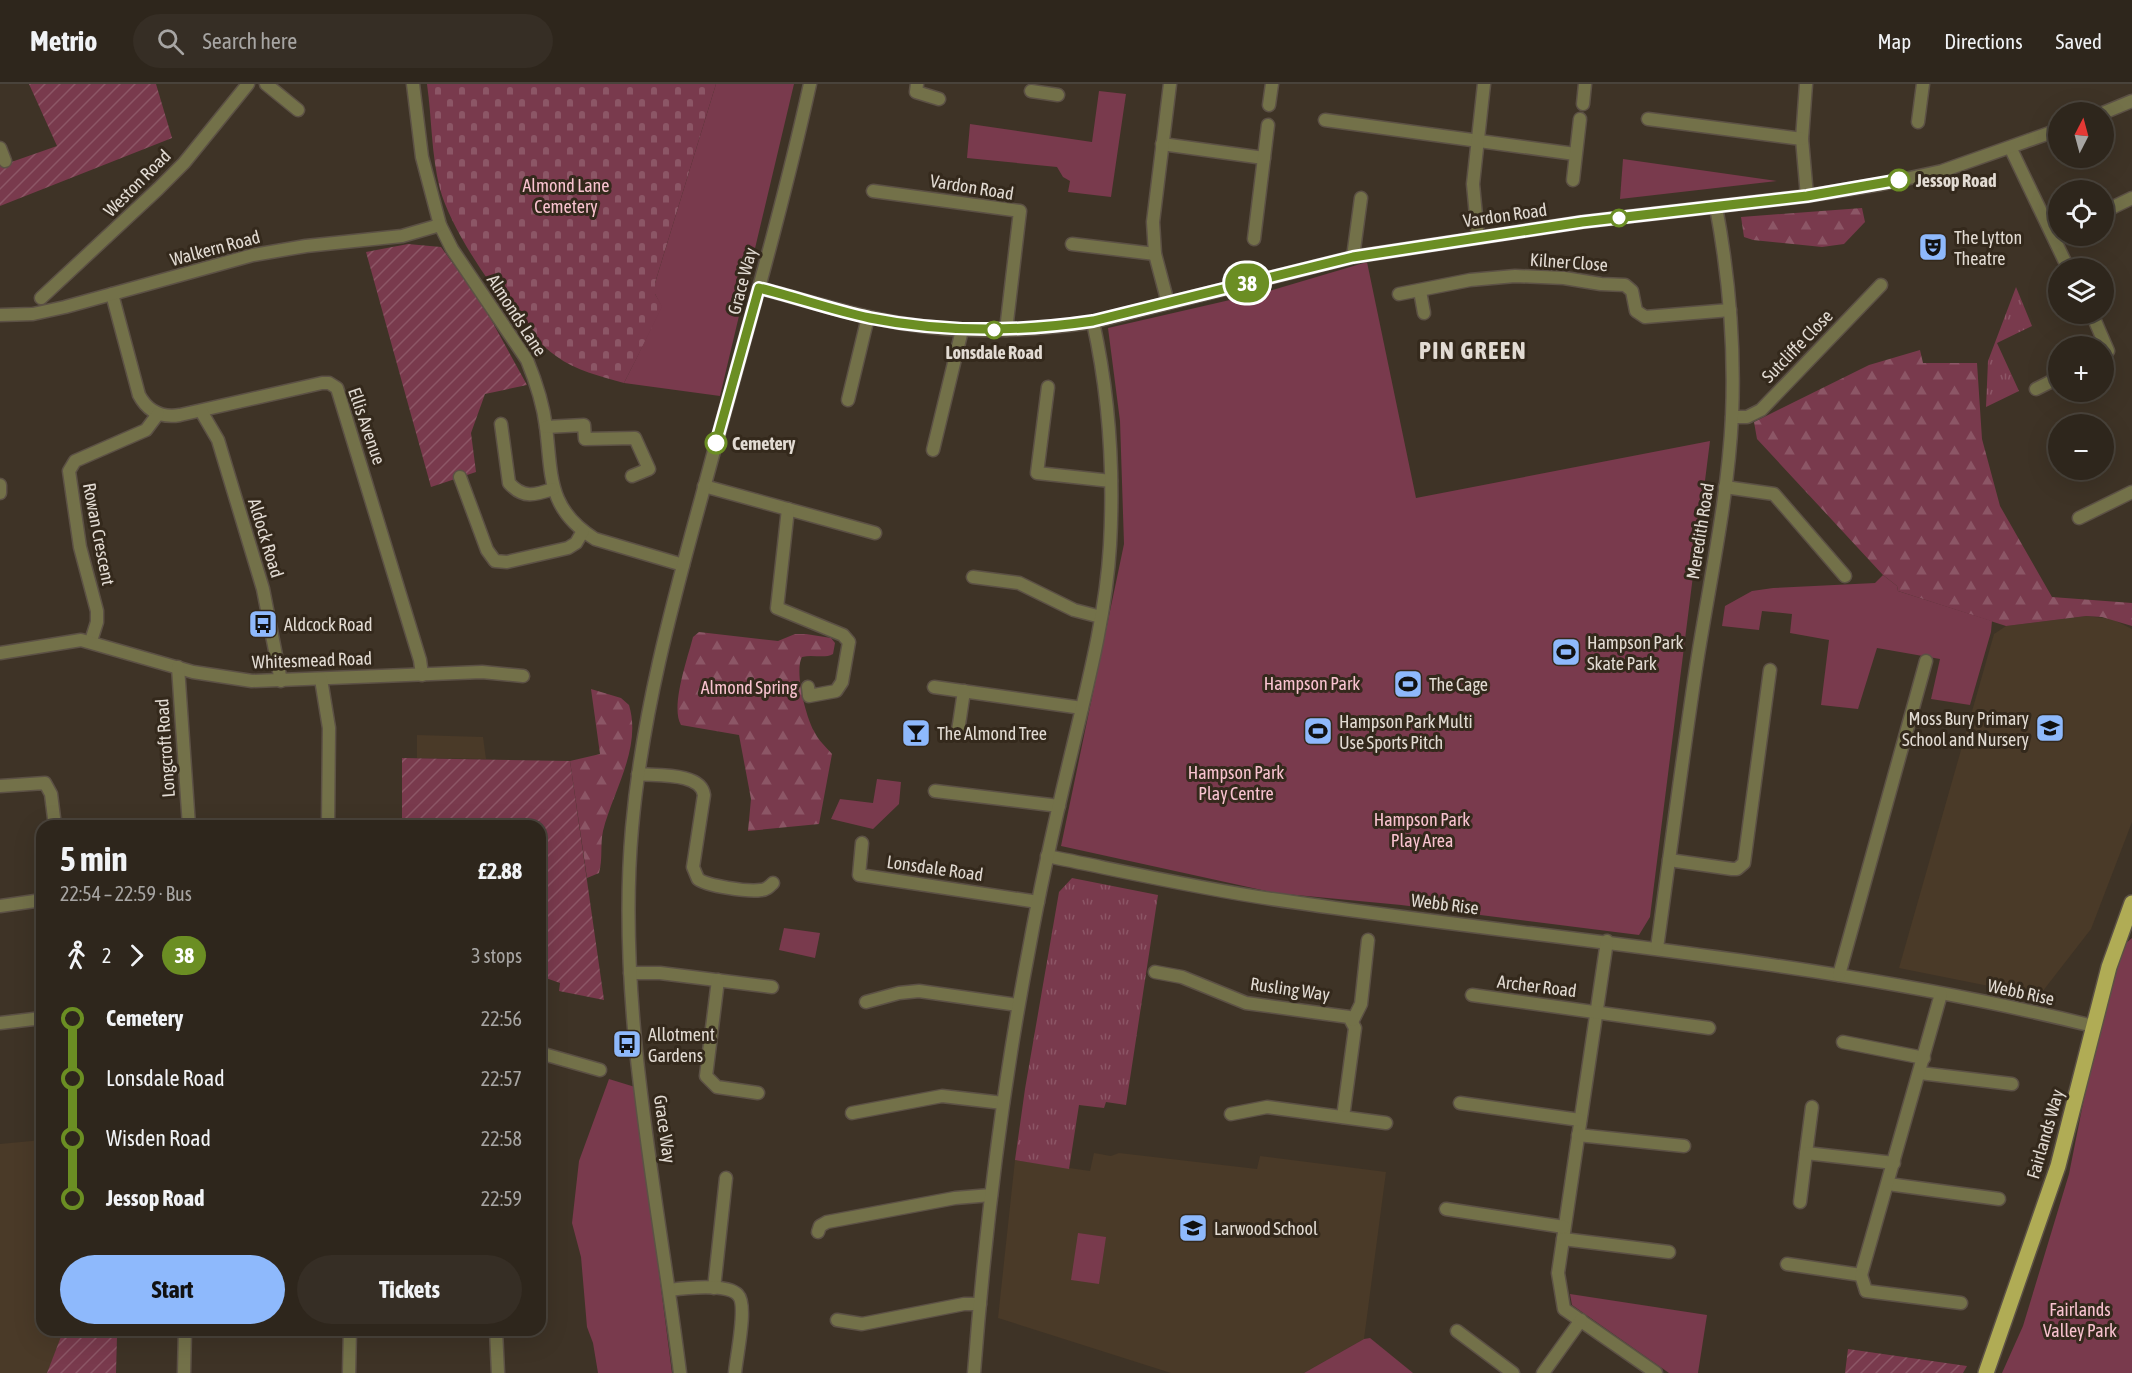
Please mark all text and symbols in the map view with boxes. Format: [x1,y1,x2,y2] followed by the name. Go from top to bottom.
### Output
[133,14,553,68] search box
[30,25,97,57] text: Metrio
[154,25,187,58] icon: search
[202,28,297,54] text: Search here
[1877,29,1911,53] text: Map
[1944,29,2023,53] text: Directions
[2056,29,2102,53] text: Saved
[2048,102,2114,168] north arrow
[2048,102,2114,480] map controls
[99,145,175,221] street label: Weston Road
[1888,169,1910,191] marker: Jessop Road
[929,170,1015,204] street label: Vardon Road
[1915,170,1996,191] place label: Jessop Road
[523,175,609,217] park label: Almond Lane Cemetery
[2048,180,2114,246] button: locate
[1462,199,1548,231] street label: Vardon Road
[1610,209,1628,227] unlabelled marker
[168,226,262,270] street label: Walkern Road
[1954,227,2022,269] place label: The Lytton Theatre
[1917,231,1949,263] theatre icon: The Lytton Theatre
[723,245,761,317] street label: Grace Way
[1529,249,1609,275] street label: Kilner Close
[2048,258,2114,324] button: layers
[1220,264,1274,302] line badge: 38
[483,270,551,360] street label: Almonds Lane
[1237,271,1257,295] text: 38
[1757,305,1837,387] street label: Sutcliffe Close
[985,321,1003,339] marker: Lonsdale Road
[2048,336,2114,402] button: +
[1419,337,1527,364] district label: PIN GREEN
[945,342,1043,363] place label: Lonsdale Road
[344,385,390,467] street label: Ellis Avenue
[2048,414,2114,480] button: −
[705,432,727,454] marker: Cemetery
[732,433,796,454] place label: Cemetery
[79,481,119,587] street label: Rowan Crescent
[1682,481,1718,581] street label: Meredith Road
[244,496,288,580] street label: Aldock Road
[247,608,279,640] bus stop icon: Aldcock Road
[284,614,372,635] place label: Aldcock Road
[1587,632,1683,674] place label: Hampson Park Skate Park
[1550,636,1582,668] sports icon: Hampson Park Skate Park
[252,647,372,673] street label: Whitesmead Road
[1392,668,1424,700] sports icon: The Cage
[1264,673,1360,694] park label: Hampson Park
[1429,674,1488,695] place label: The Cage
[701,677,798,698] park label: Almond Spring
[151,698,179,798] street label: Longcroft Road
[1902,708,2029,750] place label: Moss Bury Primary School and Nursery
[1339,711,1473,753] place label: Hampson Park Multi Use Sports Pitch
[2034,712,2066,744] school or university icon: Moss Bury Primary School and Nursery
[1302,715,1334,747] sports icon: Hampson Park Multi Use Sports Pitch
[900,717,932,749] bar icon: The Almond Tree
[937,723,1047,744] place label: The Almond Tree
[1188,762,1284,804] park label: Hampson Park Play Centre
[1374,809,1470,851] park label: Hampson Park Play Area
[60,840,127,878] text: 5 min
[886,851,984,885] street label: Lonsdale Road
[478,858,522,884] text: £2.88
[60,882,192,905] text: 22:54 – 22:59 · Bus
[1410,889,1480,919] street label: Webb Rise
[60,939,93,972] icon: walk
[120,939,153,972] icon: forward
[174,943,194,967] text: 38
[102,944,111,967] text: 2
[471,944,522,967] text: 3 stops
[1496,971,1578,1001] street label: Archer Road
[1249,973,1331,1005] street label: Rusling Way
[1986,975,2056,1009] street label: Webb Rise
[106,1005,183,1031] text: Cemetery
[481,1007,522,1030] text: 22:56
[648,1024,715,1066] place label: Allotment Gardens
[611,1028,643,1060] bus stop icon: Allotment Gardens
[106,1065,225,1091] text: Lonsdale Road
[481,1067,522,1090] text: 22:57
[2022,1087,2068,1181] street label: Fairlands Way
[650,1094,680,1164] street label: Grace Way
[106,1125,211,1151] text: Wisden Road
[481,1127,522,1150] text: 22:58
[106,1185,204,1211] text: Jessop Road
[481,1187,522,1210] text: 22:59
[1177,1212,1209,1244] school or university icon: Larwood School
[1214,1218,1318,1239] place label: Larwood School
[60,1255,285,1324] button: Start
[297,1255,522,1324] button: Tickets
[2043,1299,2117,1341] park label: Fairlands Valley Park

